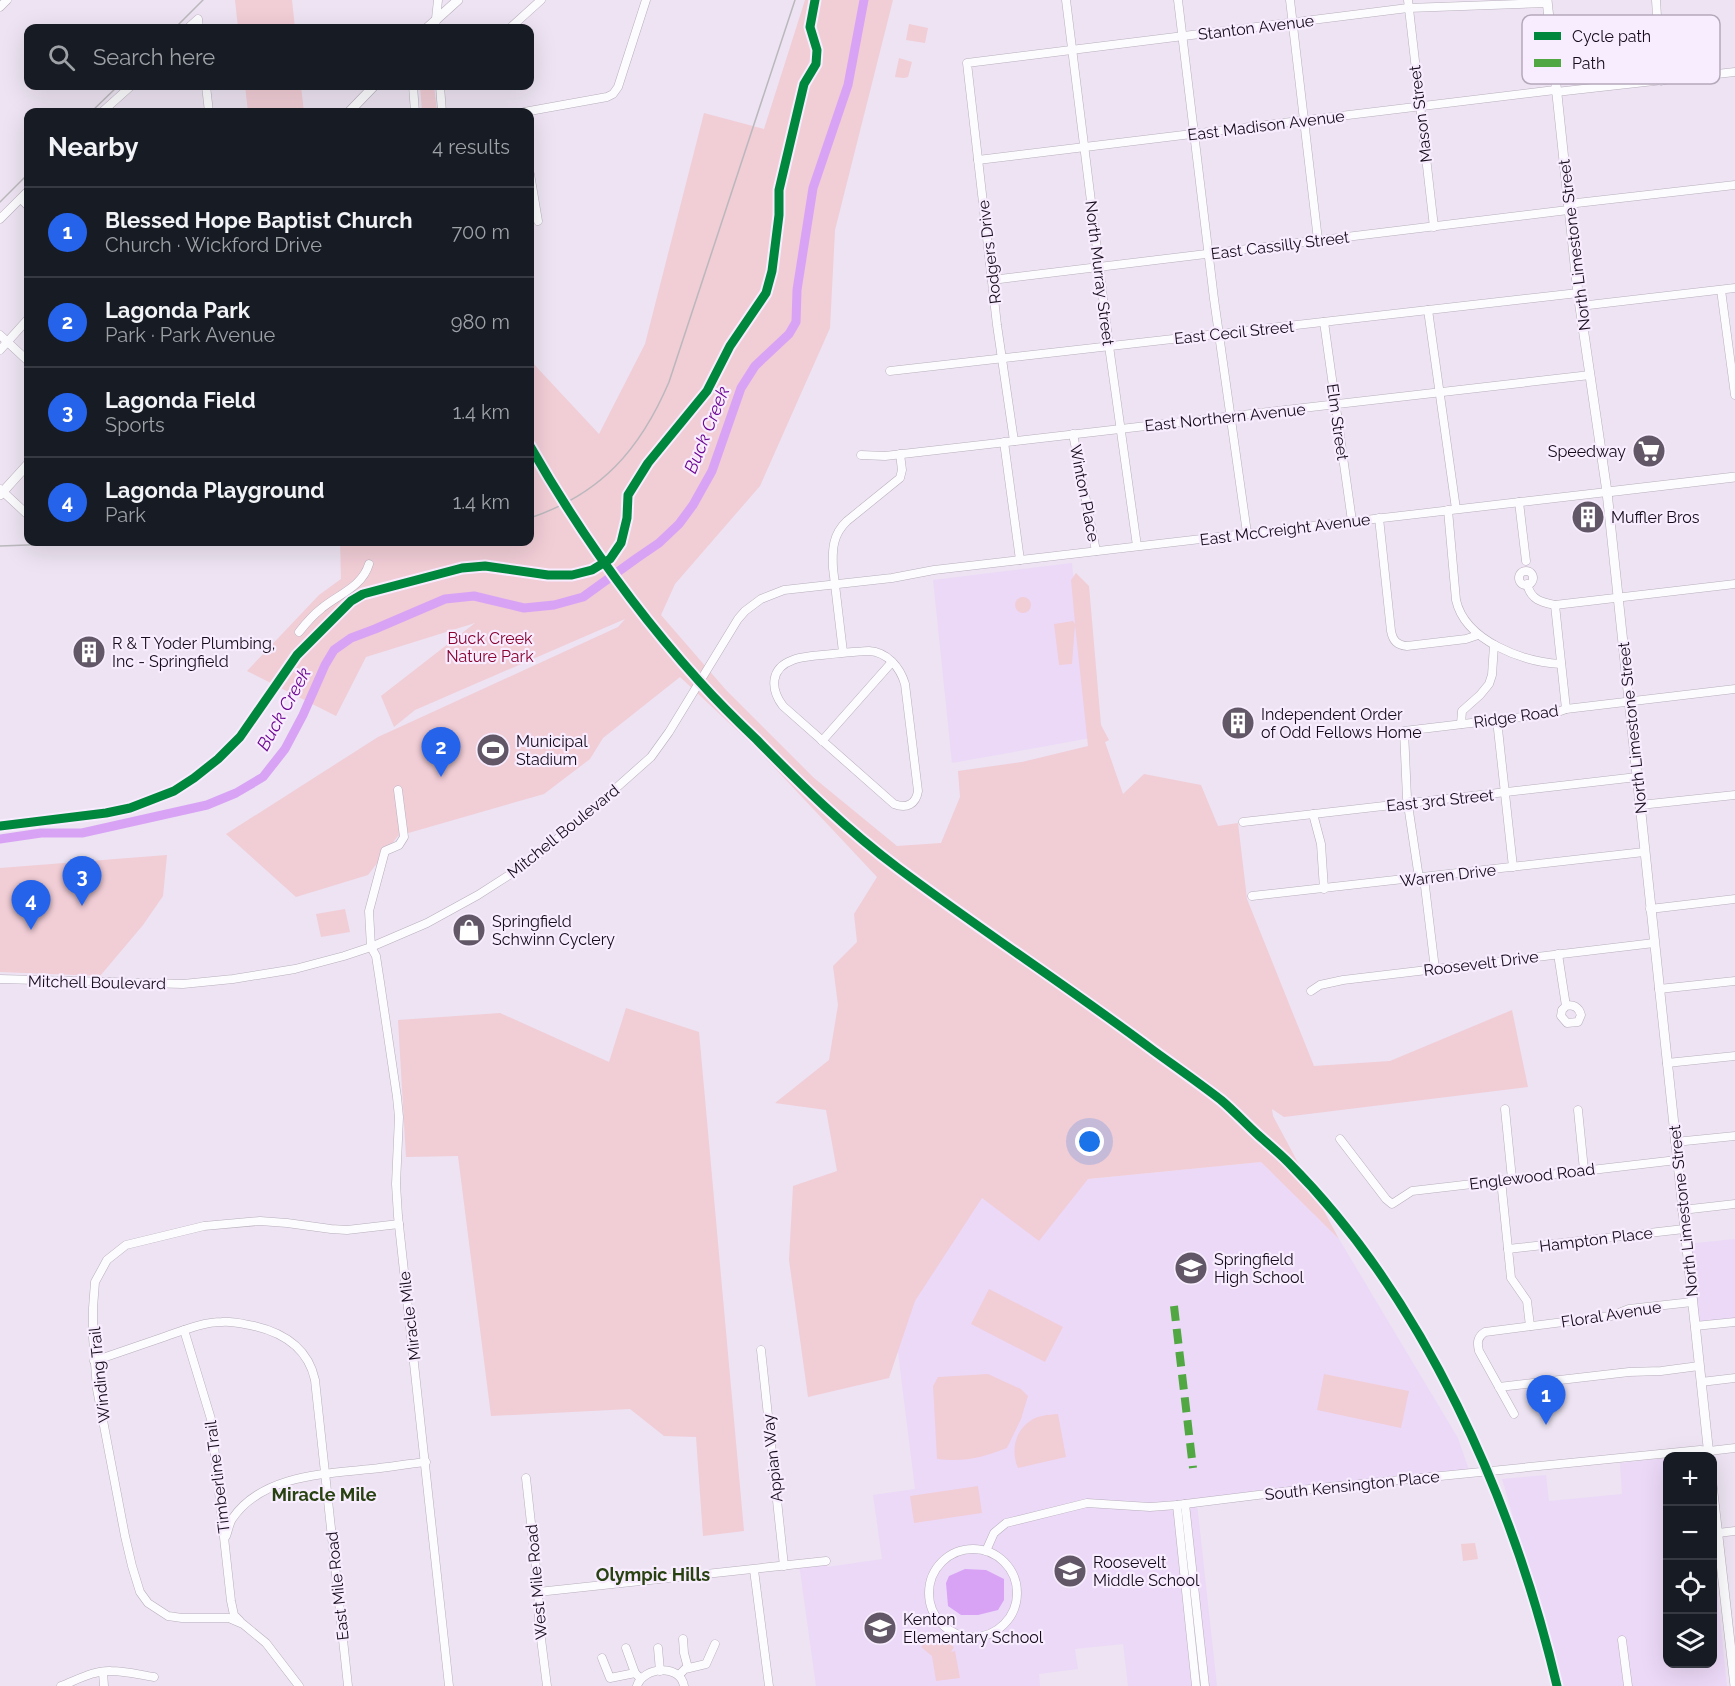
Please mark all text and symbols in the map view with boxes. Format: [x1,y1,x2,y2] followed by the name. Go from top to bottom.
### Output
[1197,11,1315,44] street label: Stanton Avenue
[1522,15,1720,84] legend
[24,24,534,90] search box
[1572,27,1651,46] text: Cycle path
[45,41,78,74] icon: search
[93,44,215,70] text: Search here
[1572,54,1605,73] text: Path
[1405,64,1436,164] street label: Mason Street
[1186,106,1346,145] street label: East Madison Avenue
[48,132,138,162] text: Nearby
[432,135,510,159] text: 4 results
[1554,157,1594,332] street label: North Limestone Street
[974,199,1005,305] street label: Rodgers Drive
[1081,199,1118,347] street label: North Murray Street
[105,207,412,233] text: Blessed Hope Baptist Church
[63,220,72,244] text: 1
[451,220,510,244] text: 700 m
[1210,227,1351,263] street label: East Cassilly Street
[105,233,322,257] text: Church · Wickford Drive
[105,297,250,323] text: Lagonda Park
[62,310,73,334] text: 2
[451,310,510,334] text: 980 m
[1173,317,1296,348] street label: East Cecil Street
[105,323,275,347] text: Park · Park Avenue
[1323,382,1352,462] street label: Elm Street
[680,383,734,476] water label: Buck Creek
[105,387,256,413] text: Lagonda Field
[62,400,73,424] text: 3
[453,400,510,424] text: 1.4 km
[1144,400,1306,435] street label: East Northern Avenue
[105,413,165,437] text: Sports
[1631,433,1667,469] supermarket icon: Speedway
[1548,442,1626,461] place label: Speedway
[1066,443,1103,543] street label: Winton Place
[105,477,324,503] text: Lagonda Playground
[62,490,73,514] text: 4
[453,490,510,514] text: 1.4 km
[1570,499,1606,535] building icon: Muffler Bros
[105,503,146,527] text: Park
[1611,508,1700,527] place label: Muffler Bros
[1199,510,1371,549] street label: East McCreight Avenue
[446,629,534,666] park label: Buck Creek Nature Park
[71,634,107,670] building icon: R & T Yoder Plumbing, Inc - Springfield
[112,634,275,671] place label: R & T Yoder Plumbing, Inc - Springfield
[1614,640,1651,815] street label: North Limestone Street
[252,663,315,754] water label: Buck Creek
[1472,701,1560,732] street label: Ridge Road
[1220,705,1256,741] building icon: Independent Order of Odd Fellows Home
[1261,705,1422,742] place label: Independent Order of Odd Fellows Home
[422,728,460,777] pin: 2
[475,732,511,768] sports icon: Municipal Stadium
[516,732,588,769] place label: Municipal Stadium
[504,781,623,882] street label: Mitchell Boulevard
[1385,785,1495,816] street label: East 3rd Street
[62,856,101,906] pin: 3
[1399,860,1497,891] street label: Warren Drive
[12,880,51,930] pin: 4
[451,912,487,948] shop icon: Springfield Schwinn Cyclery
[492,912,615,949] place label: Springfield Schwinn Cyclery
[1422,947,1540,980] street label: Roosevelt Drive
[28,972,166,993] street label: Mitchell Boulevard
[1665,1123,1702,1298] street label: North Limestone Street
[1075,1127,1104,1156] your location
[1468,1159,1596,1194] street label: Englewood Road
[1538,1223,1654,1256] street label: Hampton Place
[1173,1250,1209,1286] school or university icon: Springfield High School
[1214,1250,1304,1287] place label: Springfield High School
[395,1270,424,1362] street label: Miracle Mile
[1560,1297,1663,1332] street label: Floral Avenue
[85,1325,114,1424] street label: Winding Trail
[1526,1376,1566,1425] pin: 1
[758,1413,787,1503] street label: Appian Way
[201,1419,234,1534] street label: Timberline Trail
[1663,1452,1717,1668] map controls
[1663,1452,1717,1506] button: +
[1264,1467,1440,1504] street label: South Kensington Place
[271,1484,377,1505] district label: Miracle Mile
[1663,1506,1717,1560] button: −
[522,1523,551,1641] street label: West Mile Road
[322,1531,353,1641] street label: East Mile Road
[1052,1553,1088,1589] school or university icon: Roosevelt Middle School
[1093,1553,1200,1590] place label: Roosevelt Middle School
[1663,1560,1717,1614] button: locate
[596,1564,710,1585] district label: Olympic Hills
[862,1610,898,1646] school or university icon: Kenton Elementary School
[903,1610,1044,1647] place label: Kenton Elementary School
[1663,1614,1717,1668] button: layers

